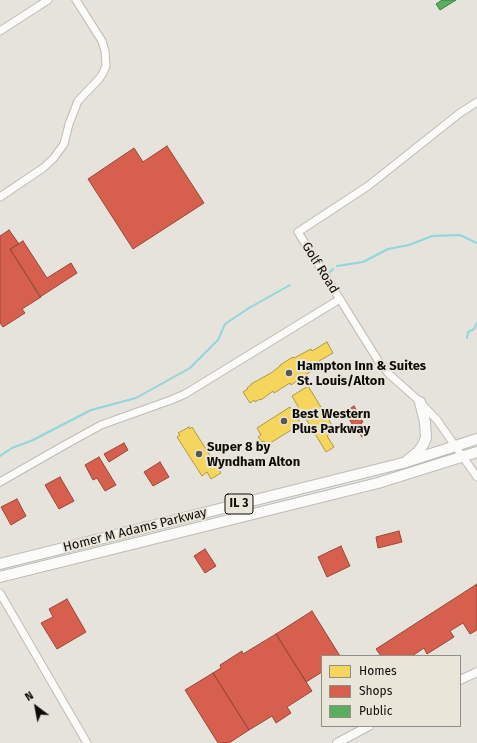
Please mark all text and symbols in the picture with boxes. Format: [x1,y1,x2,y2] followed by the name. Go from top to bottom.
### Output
[298,240,342,296] street label: Golf Road
[297,358,426,389] place label: Hampton Inn & Suites St. Louis/Alton
[284,368,294,378] marker: Hampton Inn & Suites St. Louis/Alton
[292,406,371,437] place label: Best Western Plus Parkway
[279,416,289,426] marker: Best Western Plus Parkway
[207,439,300,470] place label: Super 8 by Wyndham Alton
[194,449,204,459] marker: Super 8 by Wyndham Alton
[225,494,253,514] road number: IL 3
[61,505,209,555] street label: Homer M Adams Parkway
[321,655,461,727] legend
[359,664,397,678] text: Homes
[359,684,392,698] text: Shops
[16,687,56,727] north arrow
[23,689,36,704] text: N
[359,704,392,718] text: Public

